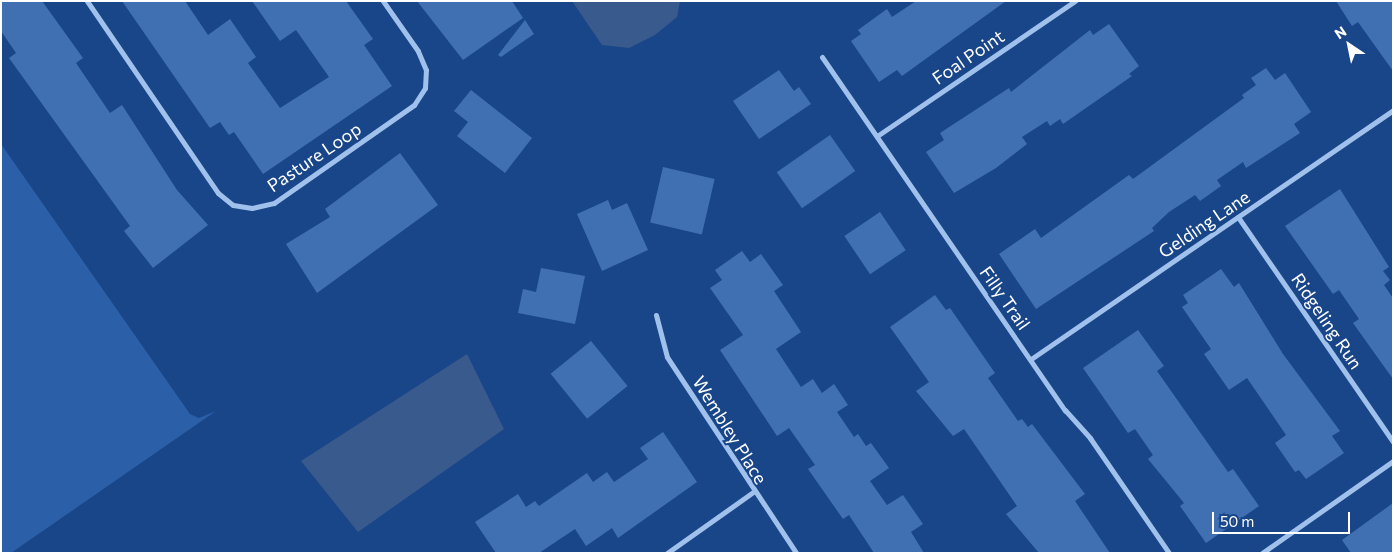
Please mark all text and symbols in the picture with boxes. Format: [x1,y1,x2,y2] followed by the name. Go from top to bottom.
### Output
[1324,20,1374,70] north arrow
[1331,22,1349,42] text: N
[928,25,1008,89] street label: Foal Point
[263,118,365,196] street label: Pasture Loop
[1154,186,1254,262] street label: Gelding Lane
[975,262,1035,334] street label: Filly Trail
[1287,269,1367,373] street label: Ridgeling Run
[688,372,772,488] street label: Wembley Place
[1214,502,1352,534] scale bar
[1220,512,1254,530] text: 50 m

